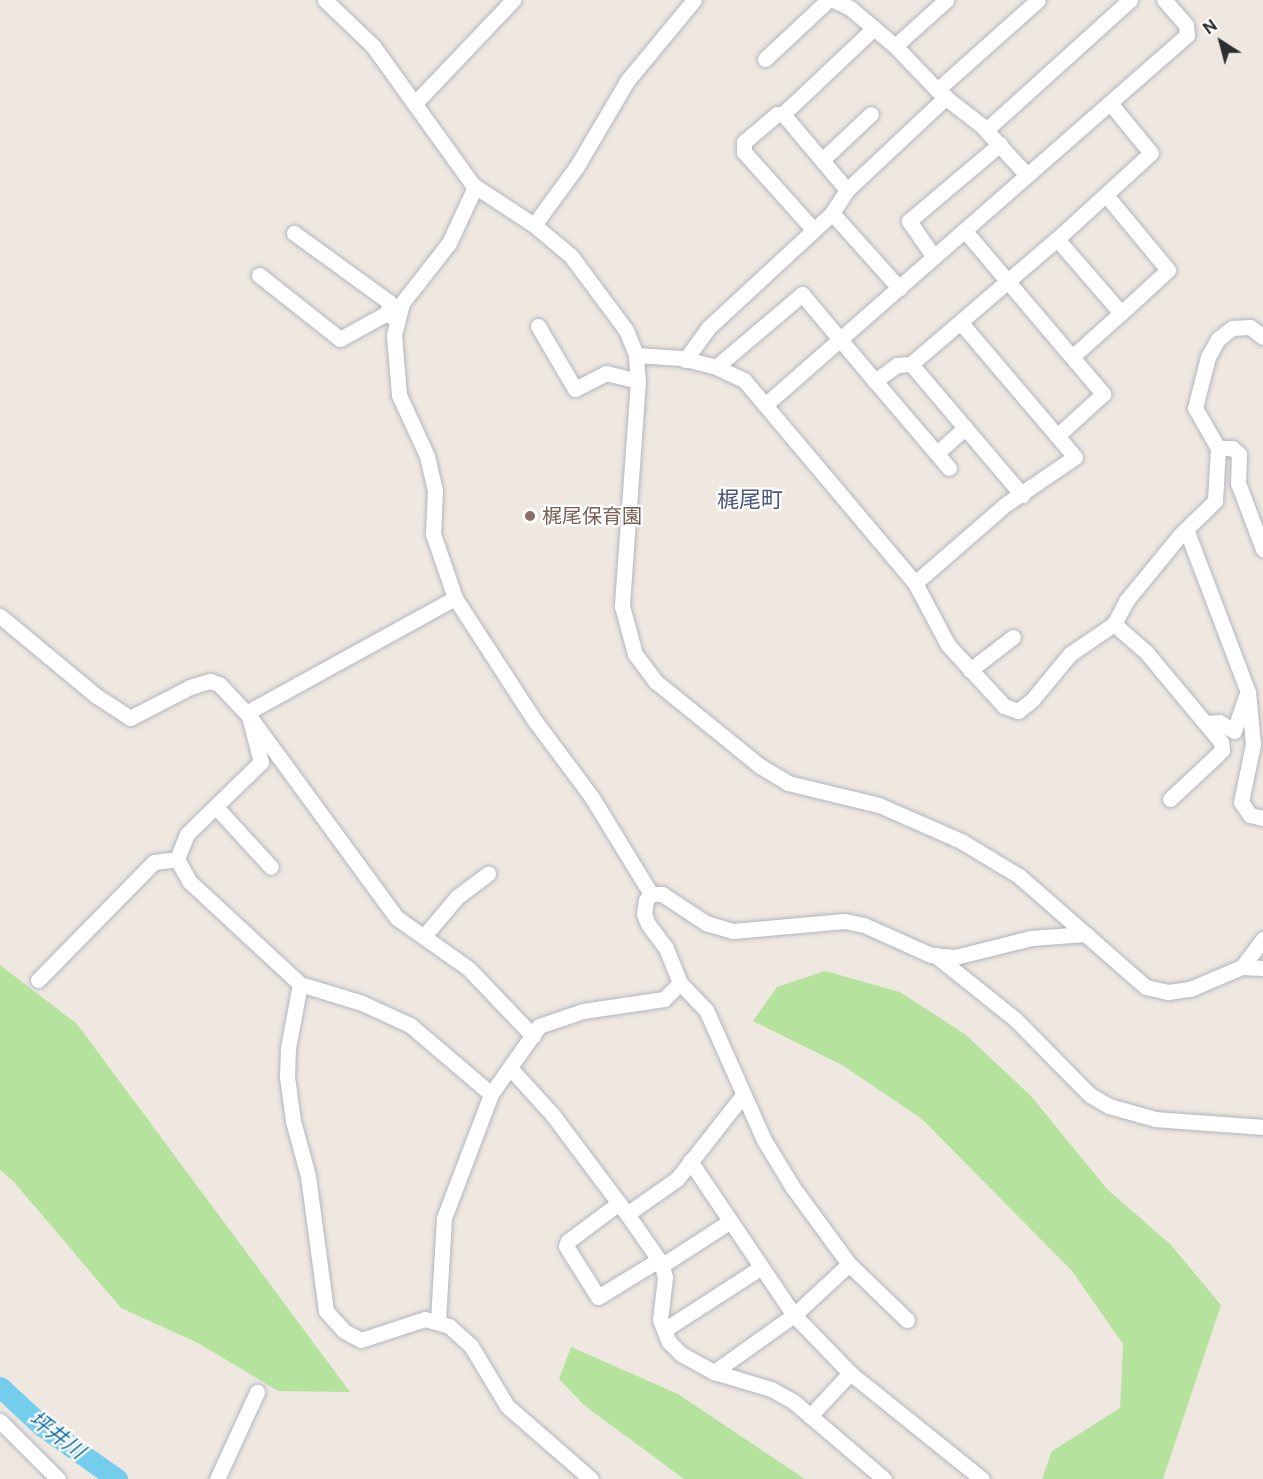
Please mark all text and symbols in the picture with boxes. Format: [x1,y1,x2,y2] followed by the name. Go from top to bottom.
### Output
[1191,12,1251,72] north arrow
[1199,16,1221,38] text: N
[717,487,783,513] district label: 梶尾町
[542,504,642,528] place label: 梶尾保育園
[523,509,537,523] marker: 梶尾保育園
[24,1406,90,1464] water label: 坪井川

